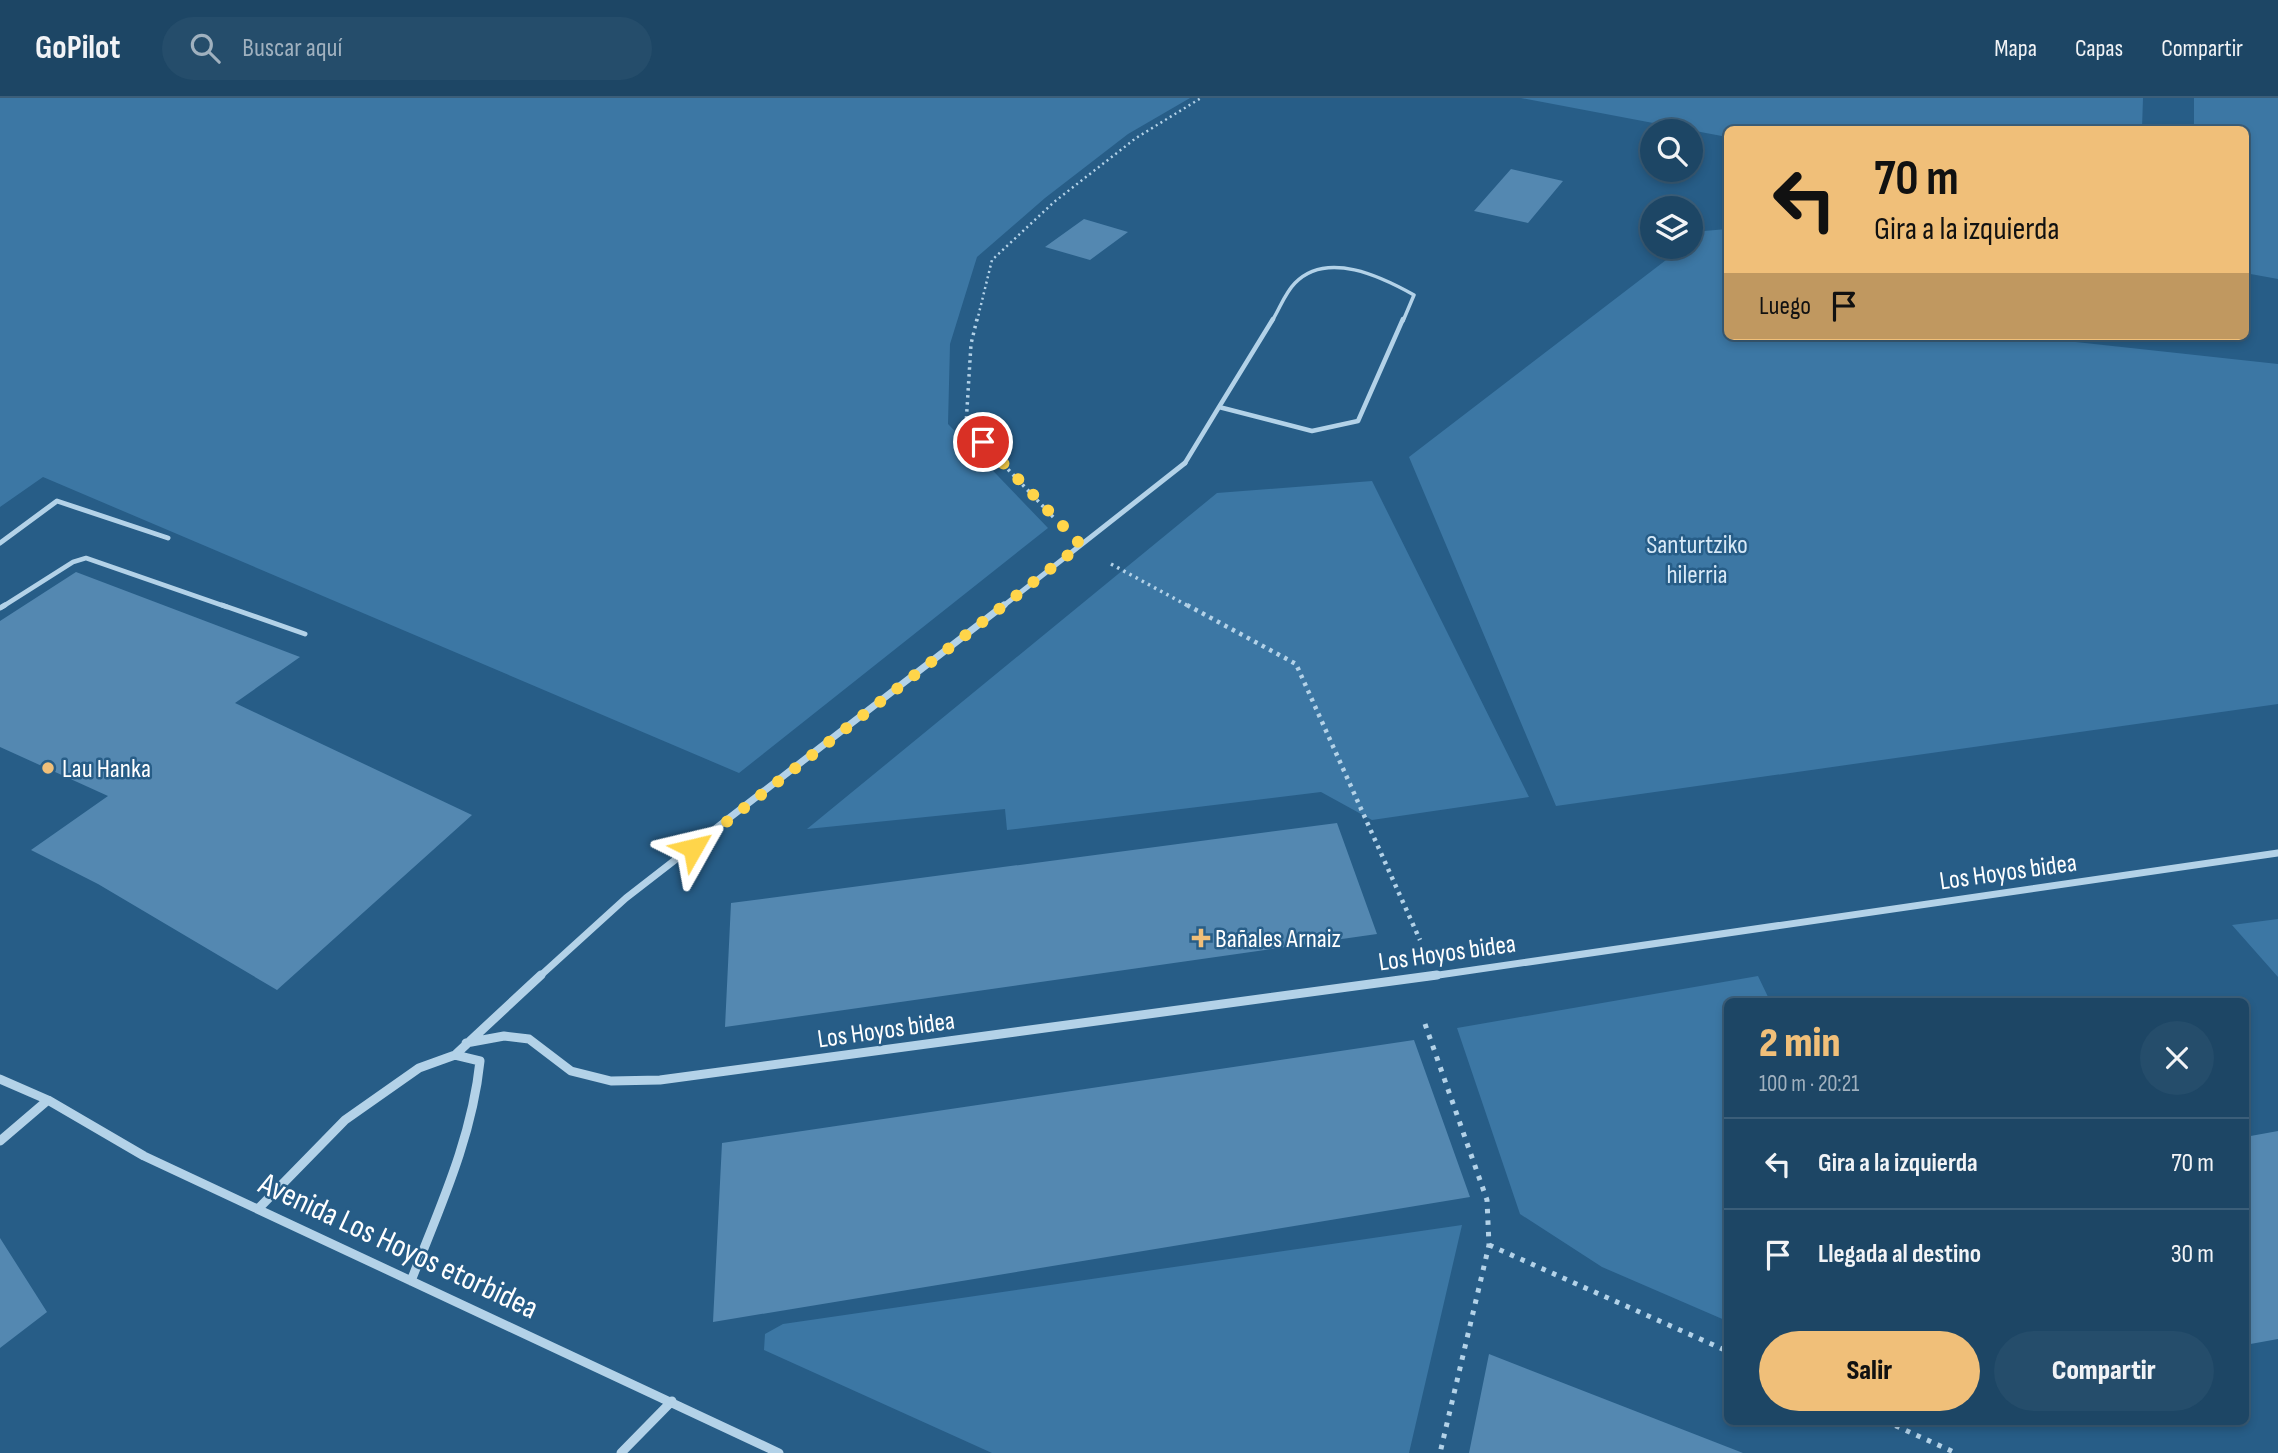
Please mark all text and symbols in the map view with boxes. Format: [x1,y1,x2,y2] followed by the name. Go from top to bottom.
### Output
[162,17,652,80] search box
[35,28,120,68] text: GoPilot
[186,29,224,67] icon: search
[242,33,342,64] text: Buscar aquí
[1994,34,2037,63] text: Mapa
[2075,34,2123,63] text: Capas
[2161,34,2243,63] text: Compartir
[1640,119,1703,259] map controls
[1640,119,1703,182] button: search
[1874,150,1959,209] text: 70 m
[1759,154,1850,245] icon: left
[1640,196,1703,259] button: layers
[1874,210,2060,249] text: Gira a la izquierda
[1825,287,1863,325] icon: arrive
[1759,291,1811,322] text: Luego
[953,412,1013,472] pin
[964,423,1002,461] icon: arrive
[1646,530,1748,591] park label: Santurtziko hilerria
[62,754,151,785] place label: Lau Hanka
[40,760,56,776] marker: Lau Hanka
[656,811,730,885] position arrow
[1938,848,2079,897] street label: Los Hoyos bidea
[1215,924,1341,955] place label: Bañales Arnaiz
[1377,929,1518,978] street label: Los Hoyos bidea
[1193,930,1209,946] marker: Bañales Arnaiz
[816,1006,957,1055] street label: Los Hoyos bidea
[1759,1018,1840,1069] text: 2 min
[2140,1021,2214,1095] button: close
[1759,1070,1859,1098] text: 100 m · 20:21
[1759,1145,1797,1183] icon: left
[1818,1148,1978,1179] text: Gira a la izquierda
[2171,1148,2214,1179] text: 70 m
[252,1164,544,1328] street label: Avenida Los Hoyos etorbidea
[1759,1236,1797,1274] icon: arrive
[1818,1239,1981,1270] text: Llegada al destino
[2171,1239,2214,1270] text: 30 m
[1759,1331,1980,1411] button: Salir
[1994,1331,2214,1411] button: Compartir

